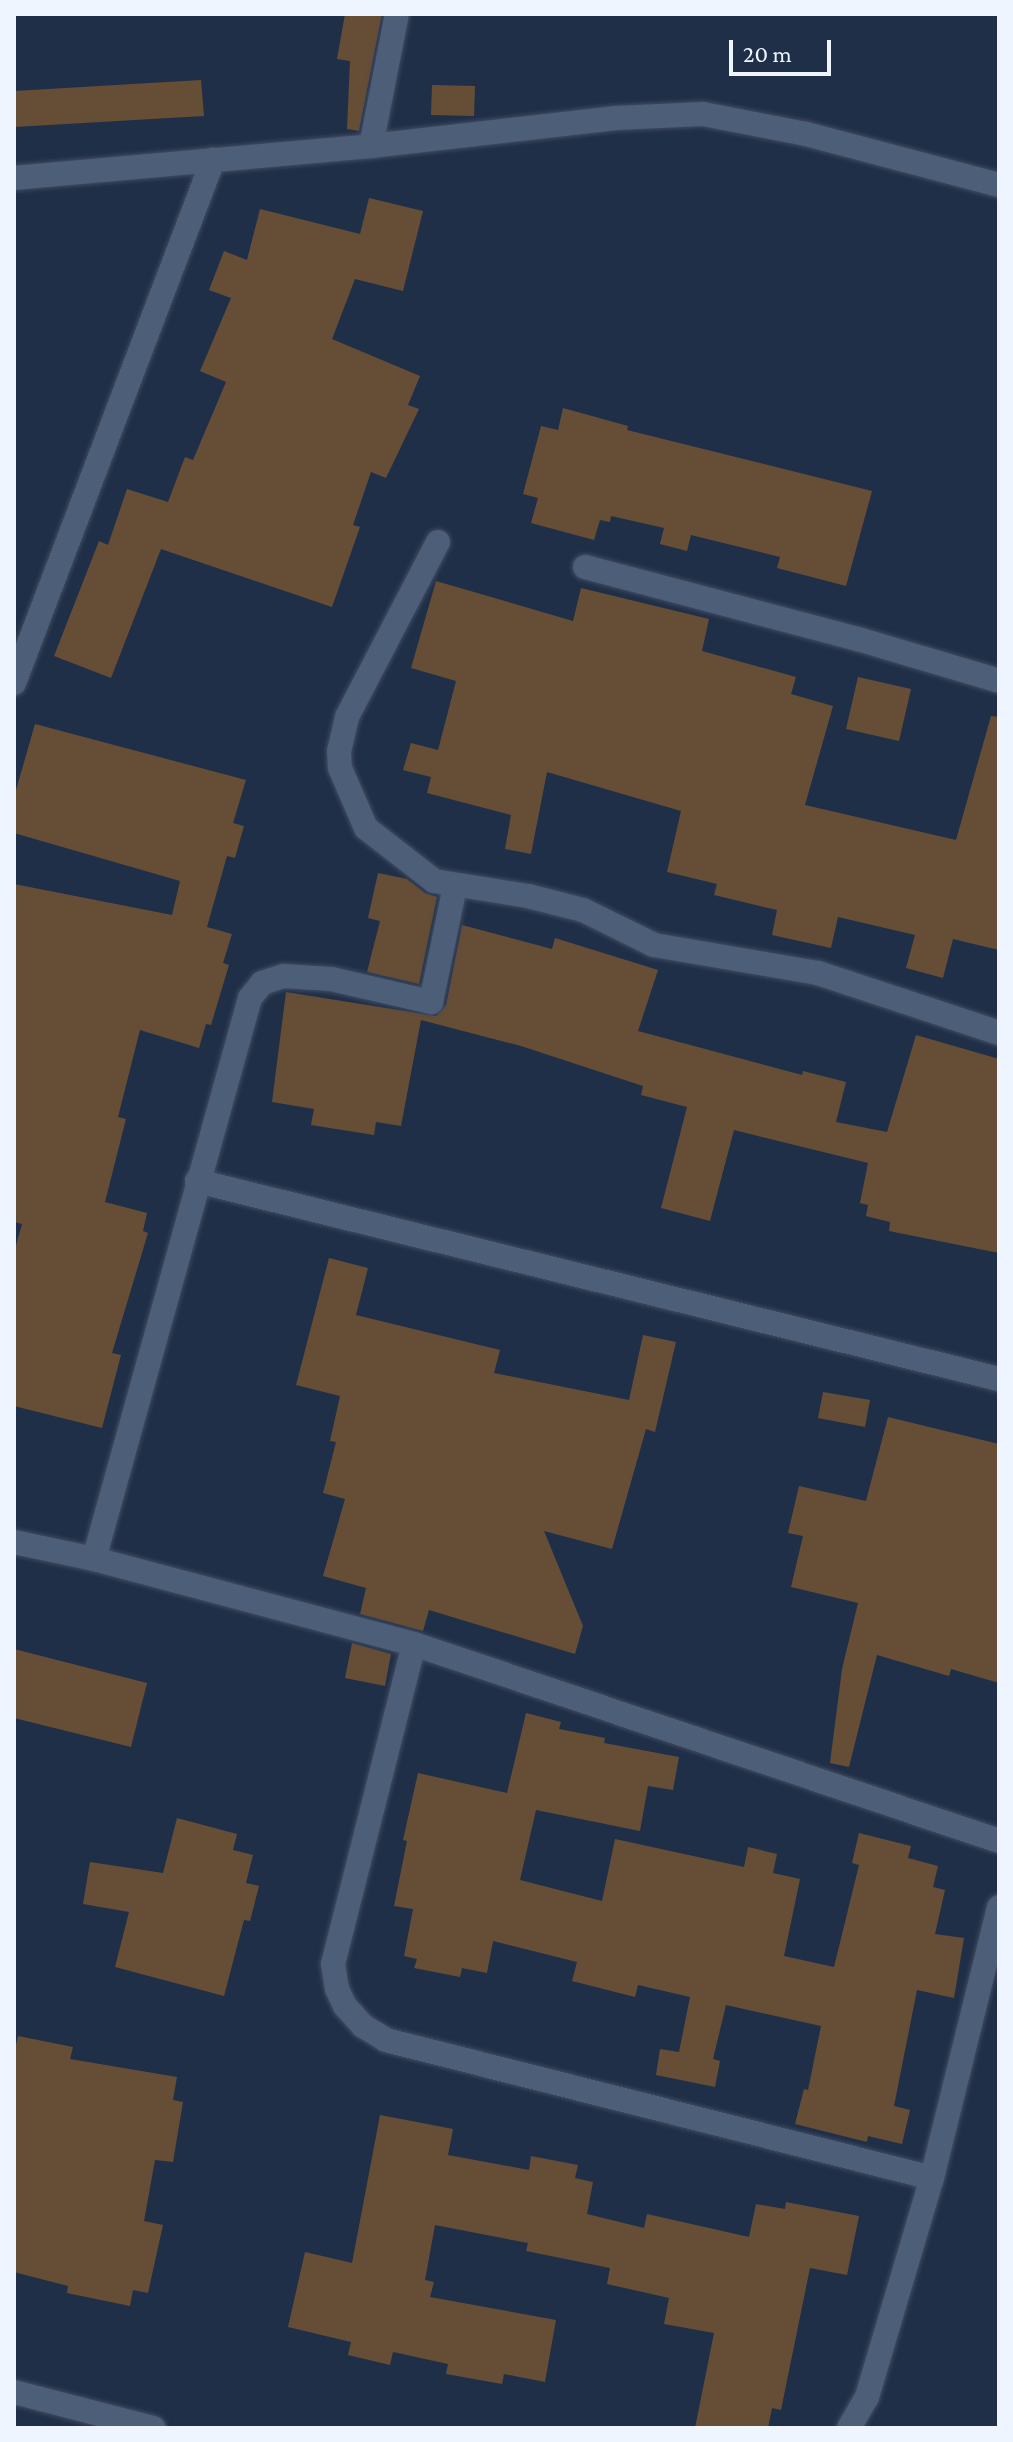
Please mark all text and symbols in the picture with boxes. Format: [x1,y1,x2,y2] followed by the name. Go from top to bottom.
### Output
[733,24,835,74] scale bar
[743,40,792,67] text: 20 m

